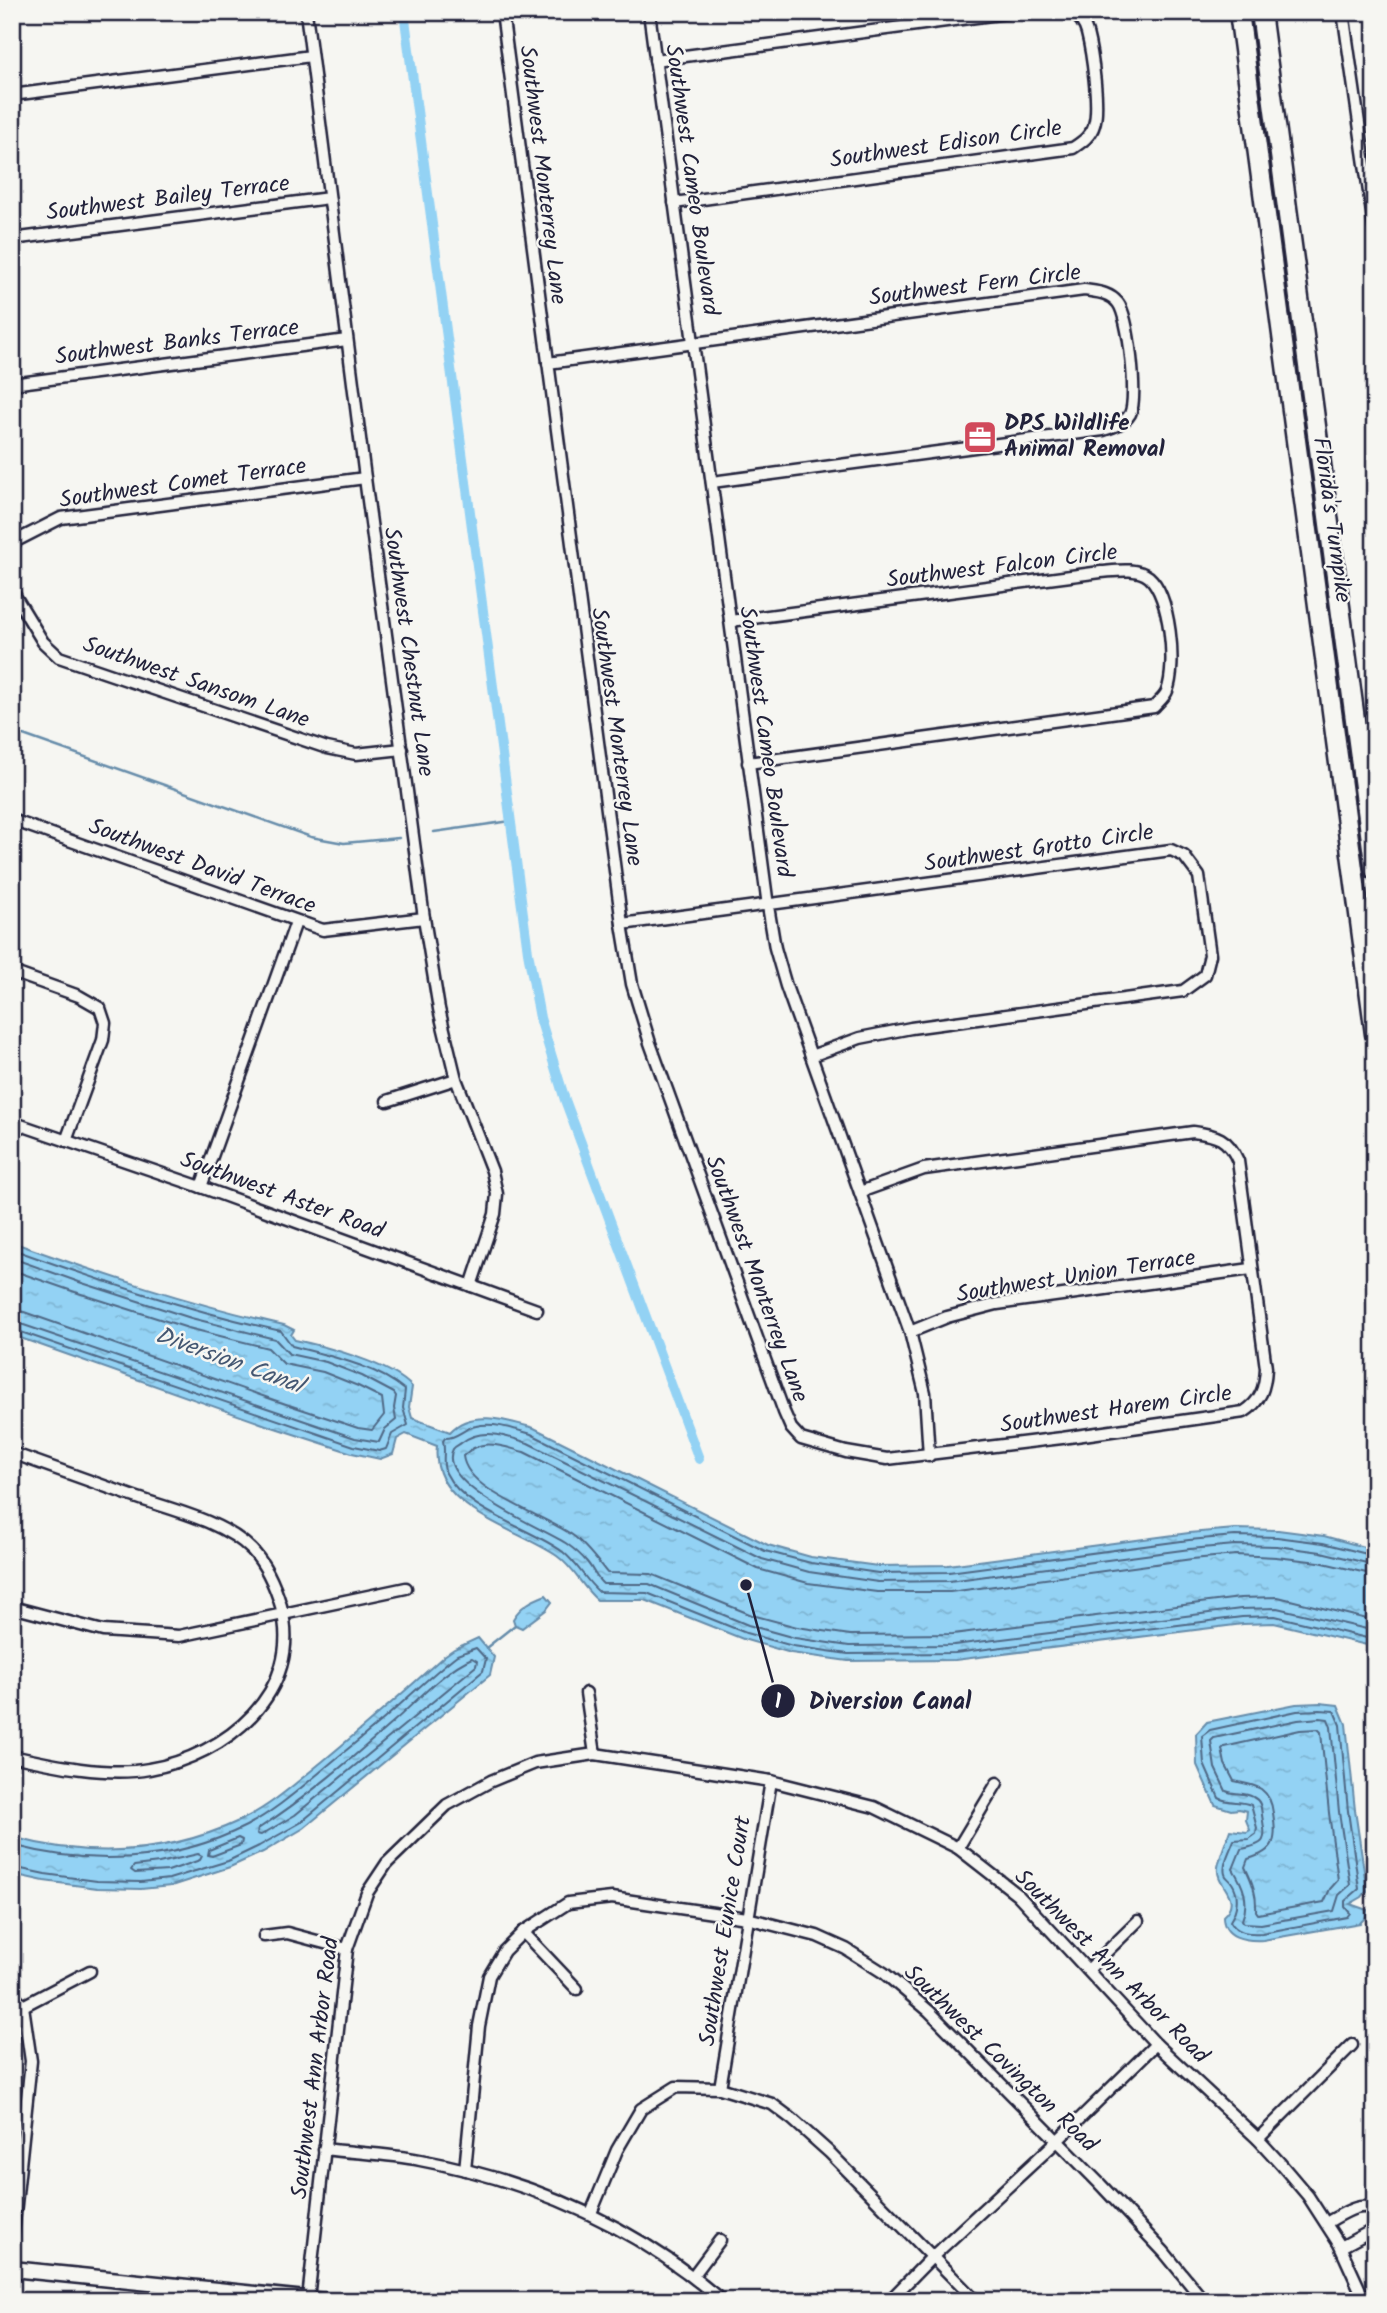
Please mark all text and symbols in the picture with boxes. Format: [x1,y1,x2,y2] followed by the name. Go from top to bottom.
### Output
[654,42,728,318] street label: Southwest Cameo Boulevard
[508,44,576,306] street label: Southwest Monterrey Lane
[828,111,1064,179] street label: Southwest Edison Circle
[44,166,292,232] street label: Southwest Bailey Terrace
[867,255,1083,317] street label: Southwest Fern Circle
[53,310,301,376] street label: Southwest Banks Terrace
[1004,406,1166,468] place label: DPS Wildlife Animal Removal
[961,418,999,456] office icon: DPS Wildlife Animal Removal
[1302,435,1360,605] street label: Florida's Turnpike
[57,449,309,519] street label: Southwest Comet Terrace
[373,525,443,779] street label: Southwest Chestnut Lane
[884,535,1120,599] street label: Southwest Falcon Circle
[728,604,802,880] street label: Southwest Cameo Boulevard
[580,606,652,868] street label: Southwest Monterrey Lane
[78,627,314,739] street label: Southwest Sansom Lane
[83,809,321,925] street label: Southwest David Terrace
[922,815,1156,883] street label: Southwest Grotto Circle
[175,1142,389,1250] street label: Southwest Aster Road
[695,1151,817,1407] street label: Southwest Monterrey Lane
[954,1240,1198,1314] street label: Southwest Union Terrace
[150,1316,312,1407] water label: Diversion Canal
[998,1376,1234,1444] street label: Southwest Harem Circle
[760,1678,986,1723] callout: Diversion Canal
[809,1683,972,1722] text: Diversion Canal
[775,1686,782,1719] text: 1
[690,1812,762,2049] street label: Southwest Eunice Court
[1005,1861,1217,2073] street label: Southwest Ann Arbor Road
[282,1935,350,2201] street label: Southwest Ann Arbor Road
[895,1956,1106,2162] street label: Southwest Covington Road

